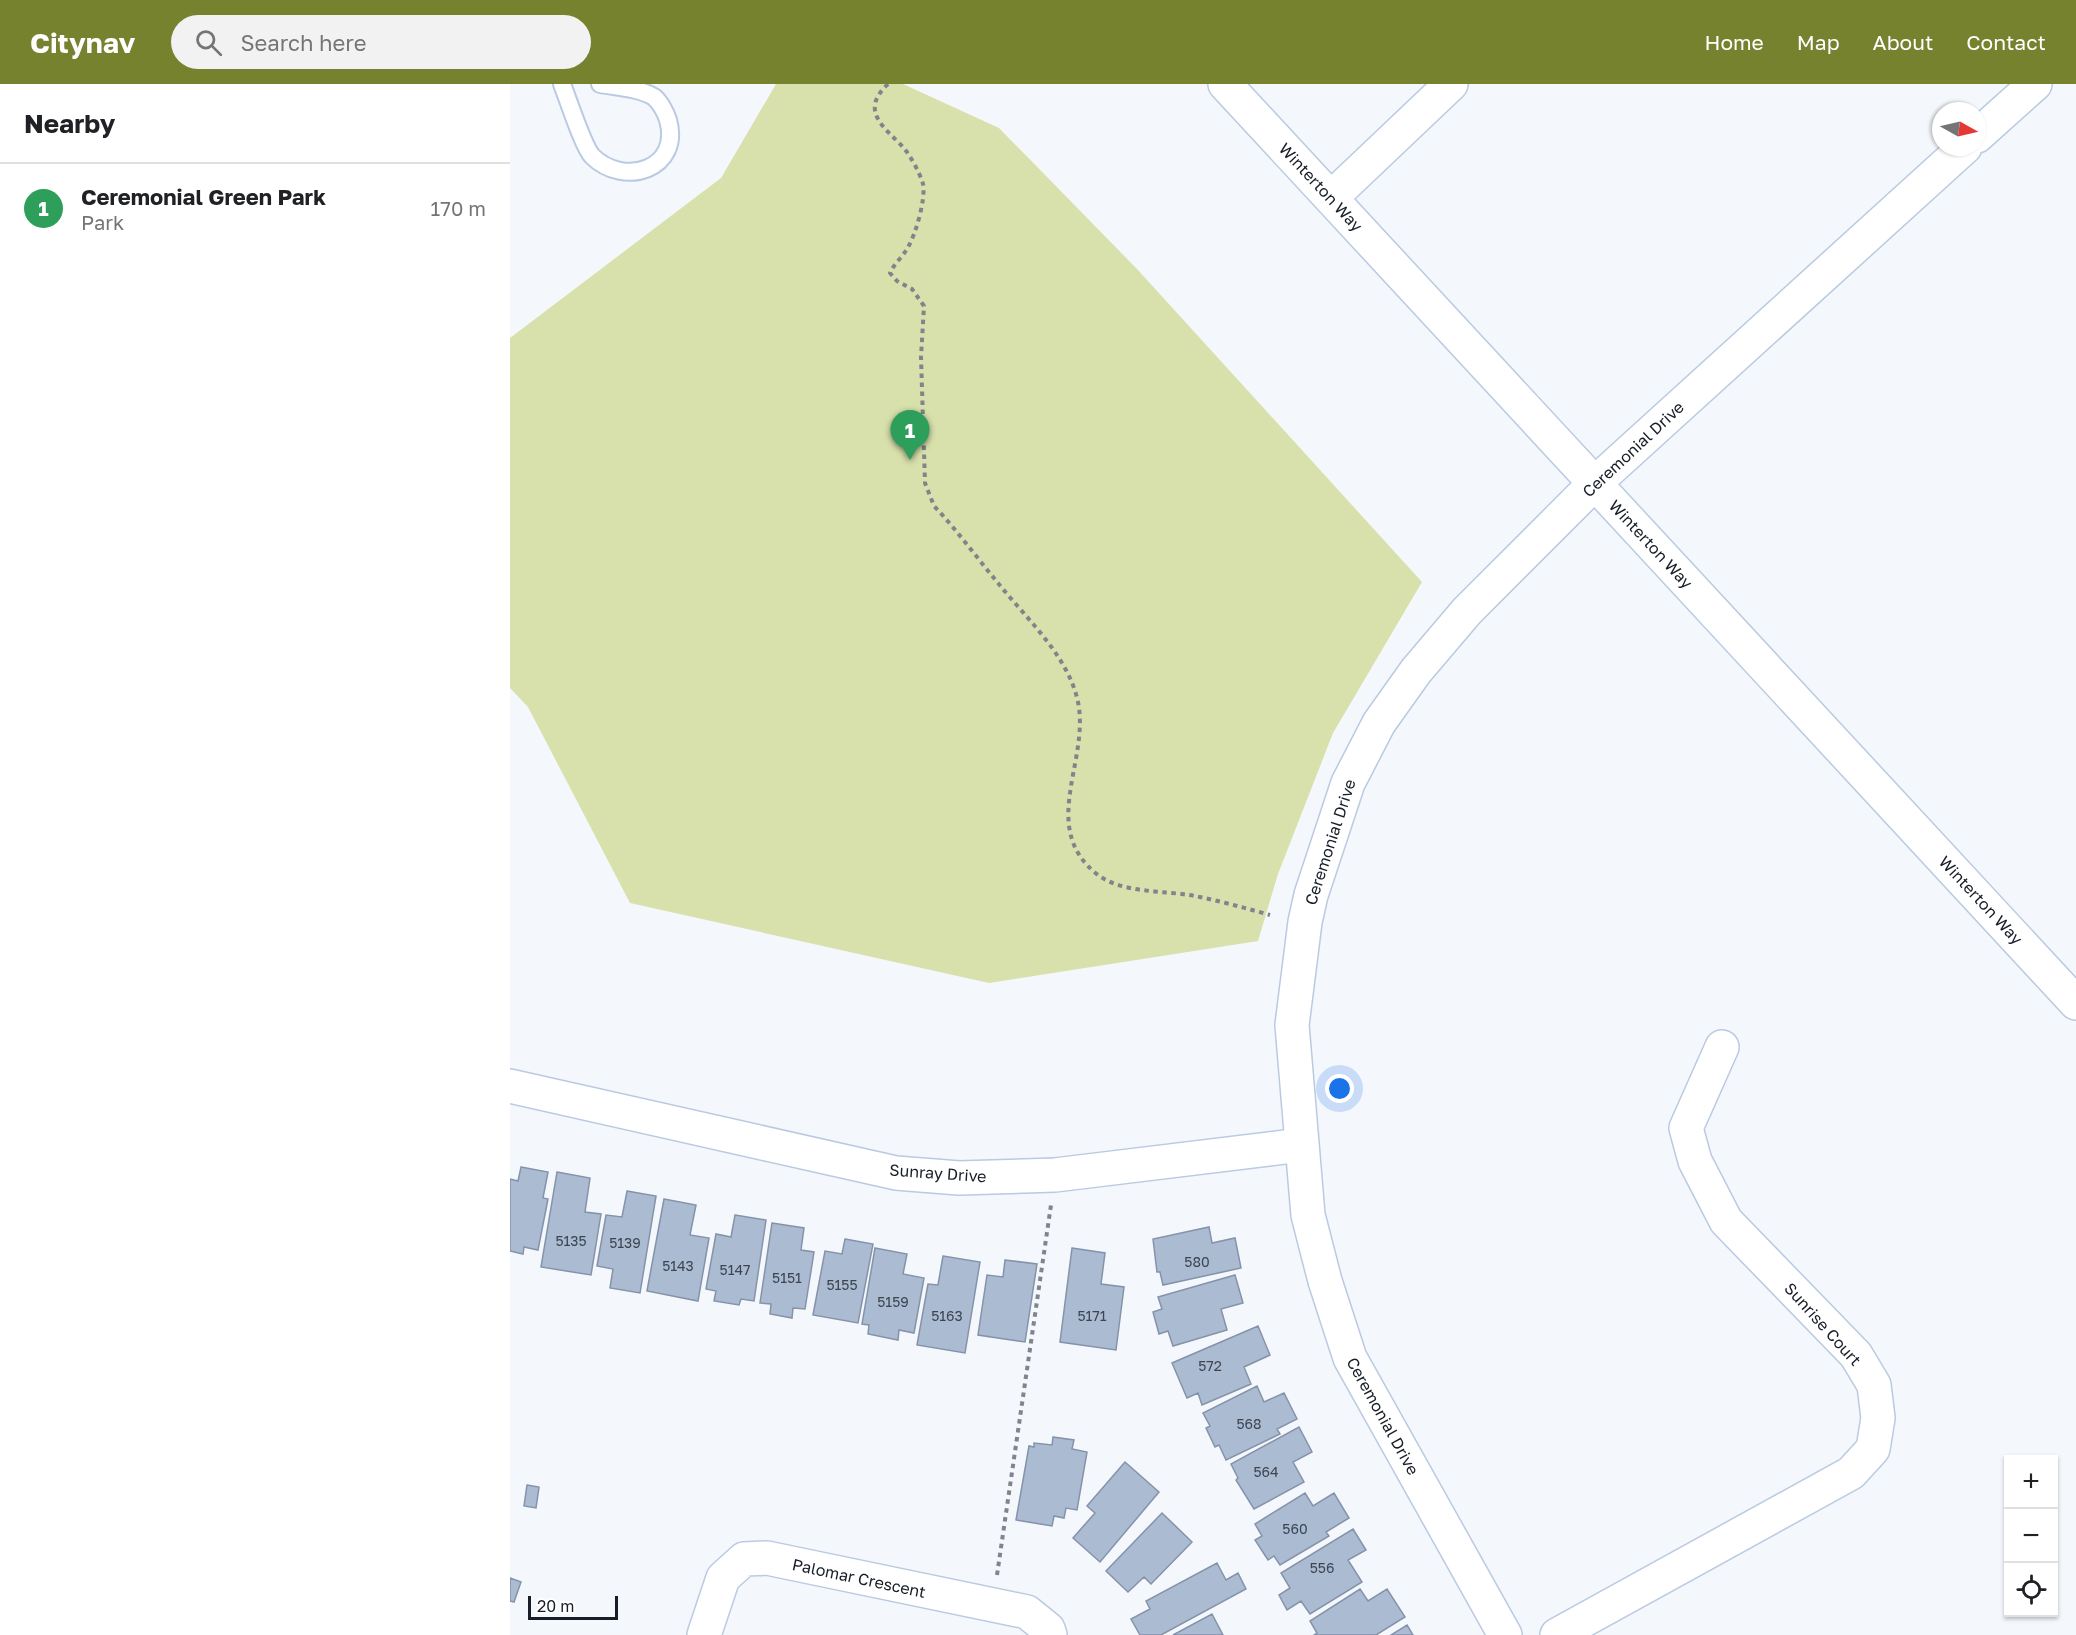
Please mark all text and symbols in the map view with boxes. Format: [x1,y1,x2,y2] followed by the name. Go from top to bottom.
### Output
[171,15,591,69] search box
[30,26,135,59] text: Citynav
[192,26,225,59] icon: search
[240,29,366,56] text: Search here
[1704,29,1764,55] text: Home
[1797,29,1840,55] text: Map
[1873,29,1933,55] text: About
[1966,29,2046,55] text: Contact
[1932,102,1986,156] north arrow
[24,108,115,139] text: Nearby
[1275,139,1367,235] street label: Winterton Way
[81,183,326,210] text: Ceremonial Green Park
[38,196,49,220] text: 1
[431,196,486,220] text: 170 m
[81,210,124,234] text: Park
[1578,397,1688,501] street label: Ceremonial Drive
[890,410,930,460] pin: 1
[1605,496,1697,592] street label: Winterton Way
[1300,777,1360,907] street label: Ceremonial Drive
[1935,852,2027,948] street label: Winterton Way
[1325,1074,1354,1103] your location
[889,1160,987,1186] street label: Sunray Drive
[555,1232,587,1249] house number: 5135
[609,1234,641,1251] house number: 5139
[1184,1253,1210,1270] house number: 580
[662,1257,694,1274] house number: 5143
[720,1261,750,1278] house number: 5147
[772,1269,802,1286] house number: 5151
[826,1276,858,1293] house number: 5155
[1780,1278,1866,1370] street label: Sunrise Court
[877,1293,909,1310] house number: 5159
[931,1307,963,1324] house number: 5163
[1077,1307,1107,1324] house number: 5171
[1342,1354,1424,1478] street label: Ceremonial Drive
[1198,1357,1222,1374] house number: 572
[1236,1415,1262,1432] house number: 568
[2004,1455,2058,1617] map controls
[2004,1455,2058,1509] button: +
[1253,1463,1279,1480] house number: 564
[2004,1509,2058,1563] button: −
[1282,1520,1308,1537] house number: 560
[790,1554,928,1602] street label: Palomar Crescent
[1310,1559,1334,1576] house number: 556
[2004,1563,2058,1617] button: locate
[528,1593,618,1620] scale bar
[537,1596,574,1616] text: 20 m

